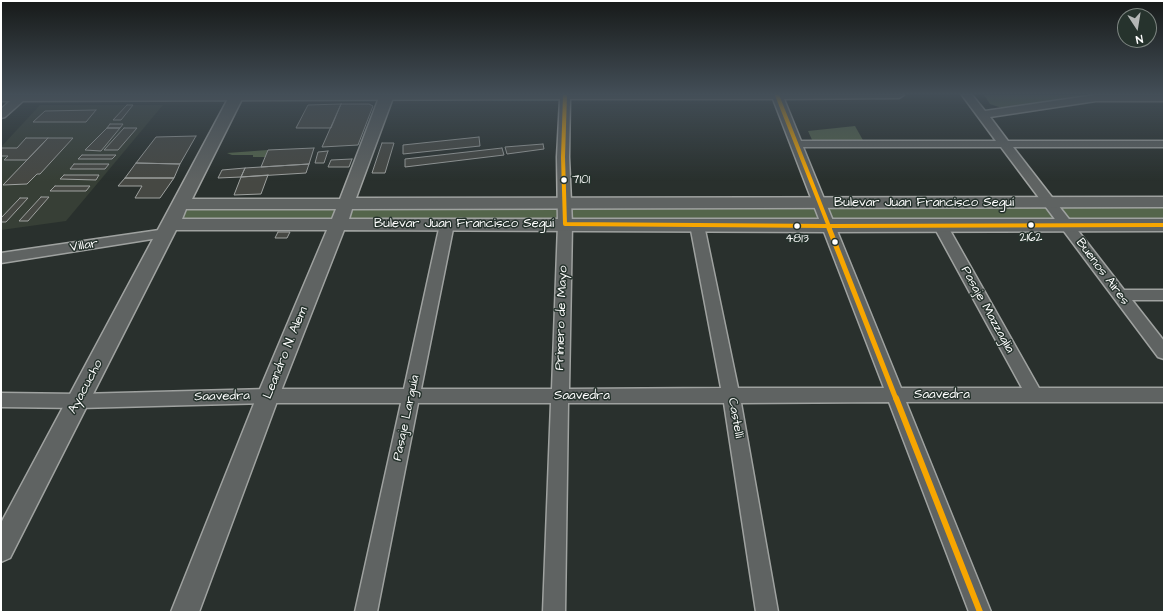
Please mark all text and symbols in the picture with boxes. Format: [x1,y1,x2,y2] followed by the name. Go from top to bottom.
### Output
[1117,8,1157,48] north arrow
[1134,31,1144,47] text: N
[572,173,590,187] place label: 7101
[559,175,569,185] marker: 7101
[834,195,1014,211] street label: Bulevar Juan Francisco Seguí
[374,216,554,232] street label: Bulevar Juan Francisco Seguí
[1026,220,1036,230] marker: 2162
[792,221,802,231] marker: 4813
[1020,231,1042,245] place label: 2162
[785,232,809,246] place label: 4813
[69,236,99,256] street label: Villar
[1072,236,1132,308] street label: Buenos Aires
[830,237,840,247] unlabelled marker
[957,264,1017,356] street label: Pasaje Mazzaglia
[552,265,572,371] street label: Primero de Mayo
[260,305,312,401] street label: Leandro N. Alem
[65,357,107,417] street label: Ayacucho
[390,374,424,462] street label: Pasaje Larguía
[914,387,970,403] street label: Saavedra
[554,388,610,404] street label: Saavedra
[194,389,250,405] street label: Saavedra
[724,397,746,439] street label: Castelli

